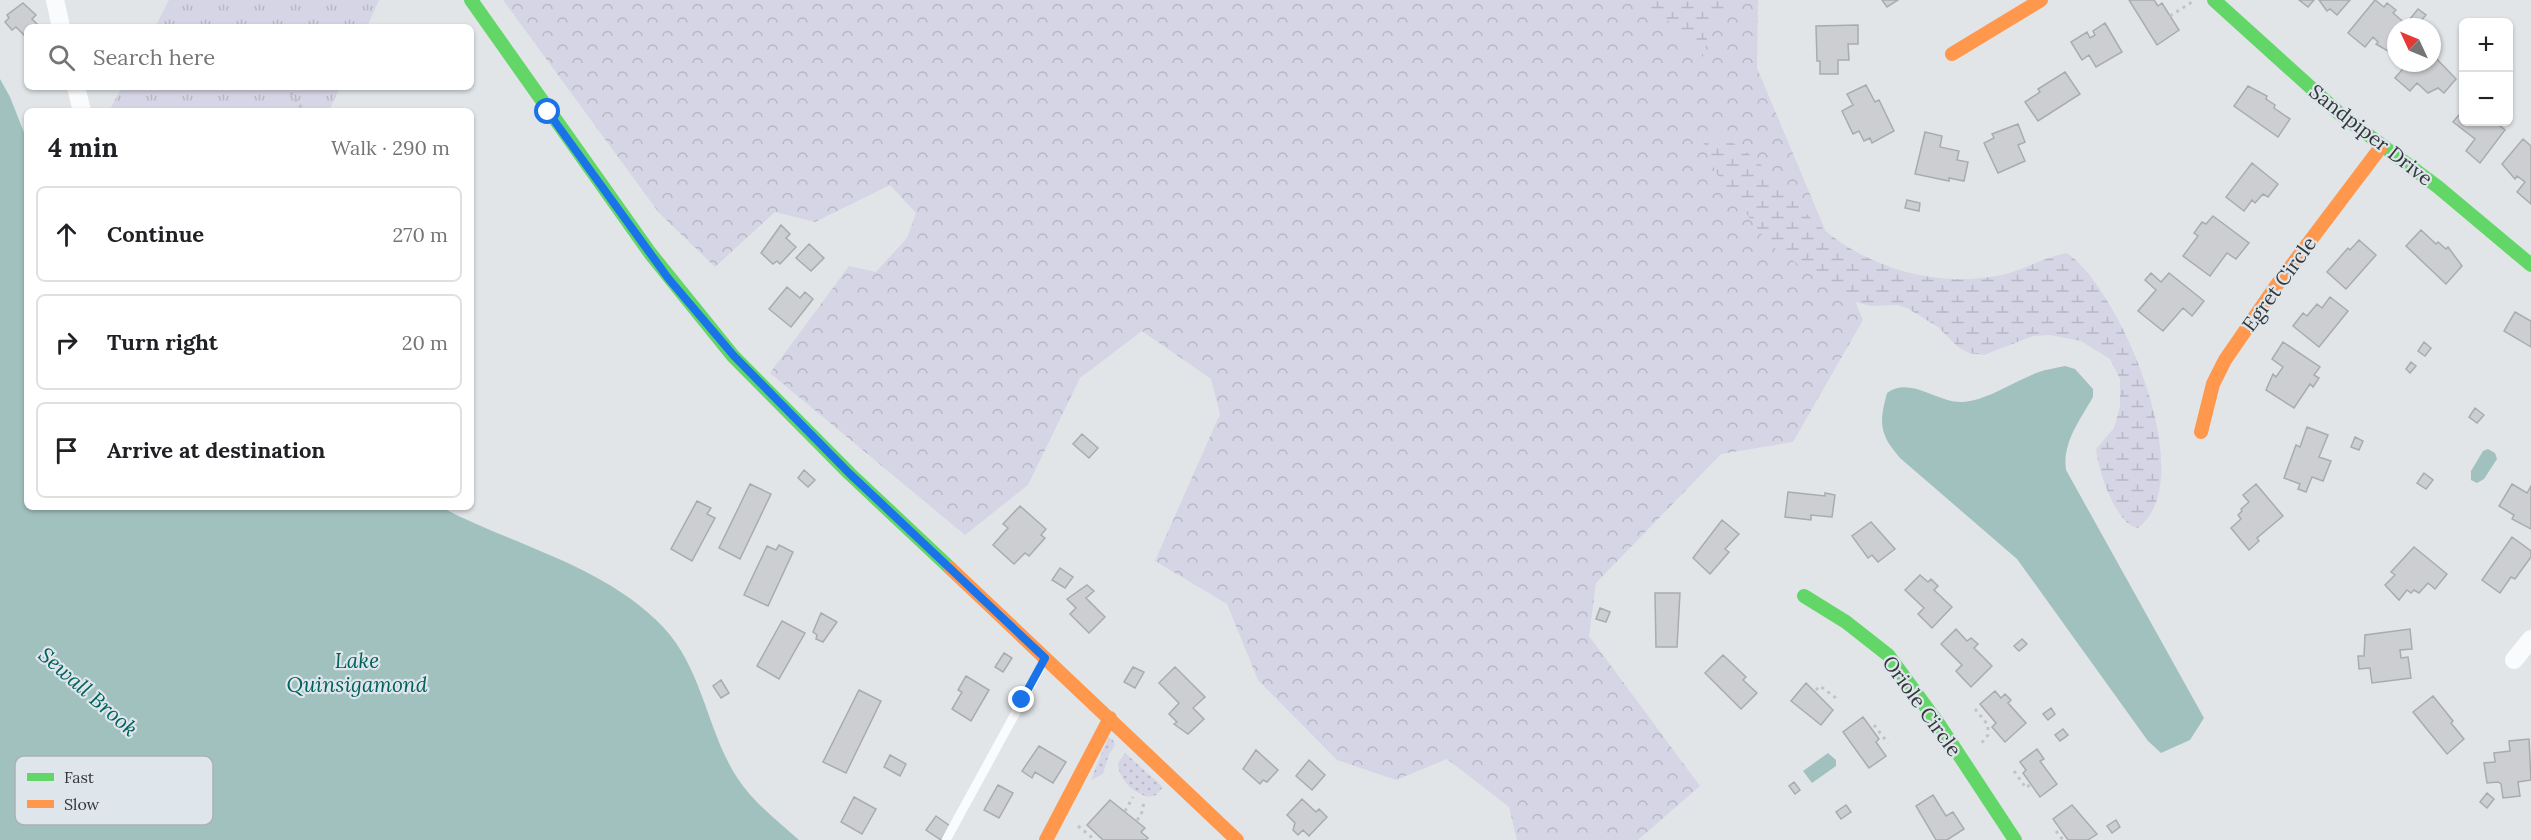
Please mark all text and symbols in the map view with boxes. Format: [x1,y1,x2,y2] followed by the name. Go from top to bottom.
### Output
[2387,18,2441,72] north arrow
[2459,18,2513,126] map controls
[2459,18,2513,72] button: +
[24,24,474,90] search box
[45,41,78,74] icon: search
[93,43,215,71] text: Search here
[2459,72,2513,126] button: −
[2304,79,2438,191] street label: Sandpiper Drive
[534,98,560,124] route start
[48,131,118,164] text: 4 min
[331,135,450,160] text: Walk · 290 m
[50,218,83,251] icon: ahead
[107,220,204,248] text: Continue
[392,222,448,247] text: 270 m
[2236,231,2321,336] street label: Egret Circle
[50,326,83,359] icon: right
[107,328,218,356] text: Turn right
[402,330,448,355] text: 20 m
[50,434,83,467] icon: arrive
[107,436,325,464] text: Arrive at destination
[33,641,144,742] water label: Sewall Brook
[287,647,428,698] water label: Lake Quinsigamond
[1877,650,1967,761] street label: Oriole Circle
[1008,686,1034,712] route end
[15,756,213,825] legend
[64,767,95,787] text: Fast
[64,794,100,814] text: Slow

